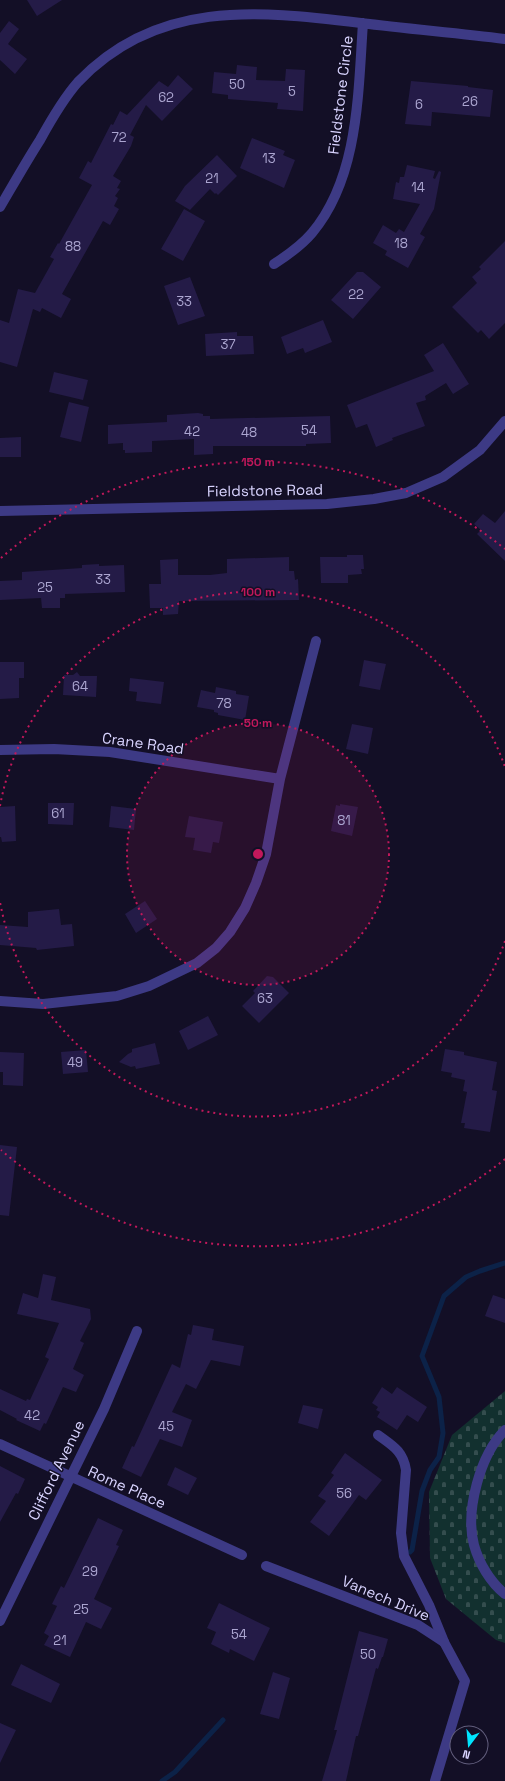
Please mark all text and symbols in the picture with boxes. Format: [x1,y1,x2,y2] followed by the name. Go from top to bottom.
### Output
[323,34,357,156] street label: Fieldstone Circle
[229,76,245,93] house number: 50
[288,83,296,100] house number: 5
[158,89,174,106] house number: 62
[462,93,478,110] house number: 26
[415,96,423,113] house number: 6
[111,129,127,146] house number: 72
[262,150,276,167] house number: 13
[205,170,219,187] house number: 21
[411,179,425,196] house number: 14
[394,235,408,252] house number: 18
[65,238,81,255] house number: 88
[348,286,364,303] house number: 22
[176,293,192,310] house number: 33
[220,336,236,353] house number: 37
[301,422,317,439] house number: 54
[184,423,200,440] house number: 42
[241,424,257,441] house number: 48
[241,454,275,470] text: 150 m
[207,479,323,501] street label: Fieldstone Road
[95,571,111,588] house number: 33
[37,579,53,596] house number: 25
[241,584,275,600] text: 100 m
[72,678,88,695] house number: 64
[216,695,232,712] house number: 78
[244,715,272,731] text: 50 m
[101,728,185,758] street label: Crane Road
[51,805,65,822] house number: 61
[337,812,351,829] house number: 81
[251,847,265,861] centre of rings
[257,990,273,1007] house number: 63
[67,1054,83,1071] house number: 49
[24,1407,40,1424] house number: 42
[24,1417,88,1523] street label: Clifford Avenue
[158,1418,174,1435] house number: 45
[85,1461,169,1513] street label: Rome Place
[336,1485,352,1502] house number: 56
[82,1563,98,1580] house number: 29
[339,1571,433,1625] street label: Vanech Drive
[73,1601,89,1618] house number: 25
[231,1626,247,1643] house number: 54
[53,1632,67,1649] house number: 21
[360,1646,376,1663] house number: 50
[449,1725,489,1765] north arrow
[461,1747,472,1762] text: N

